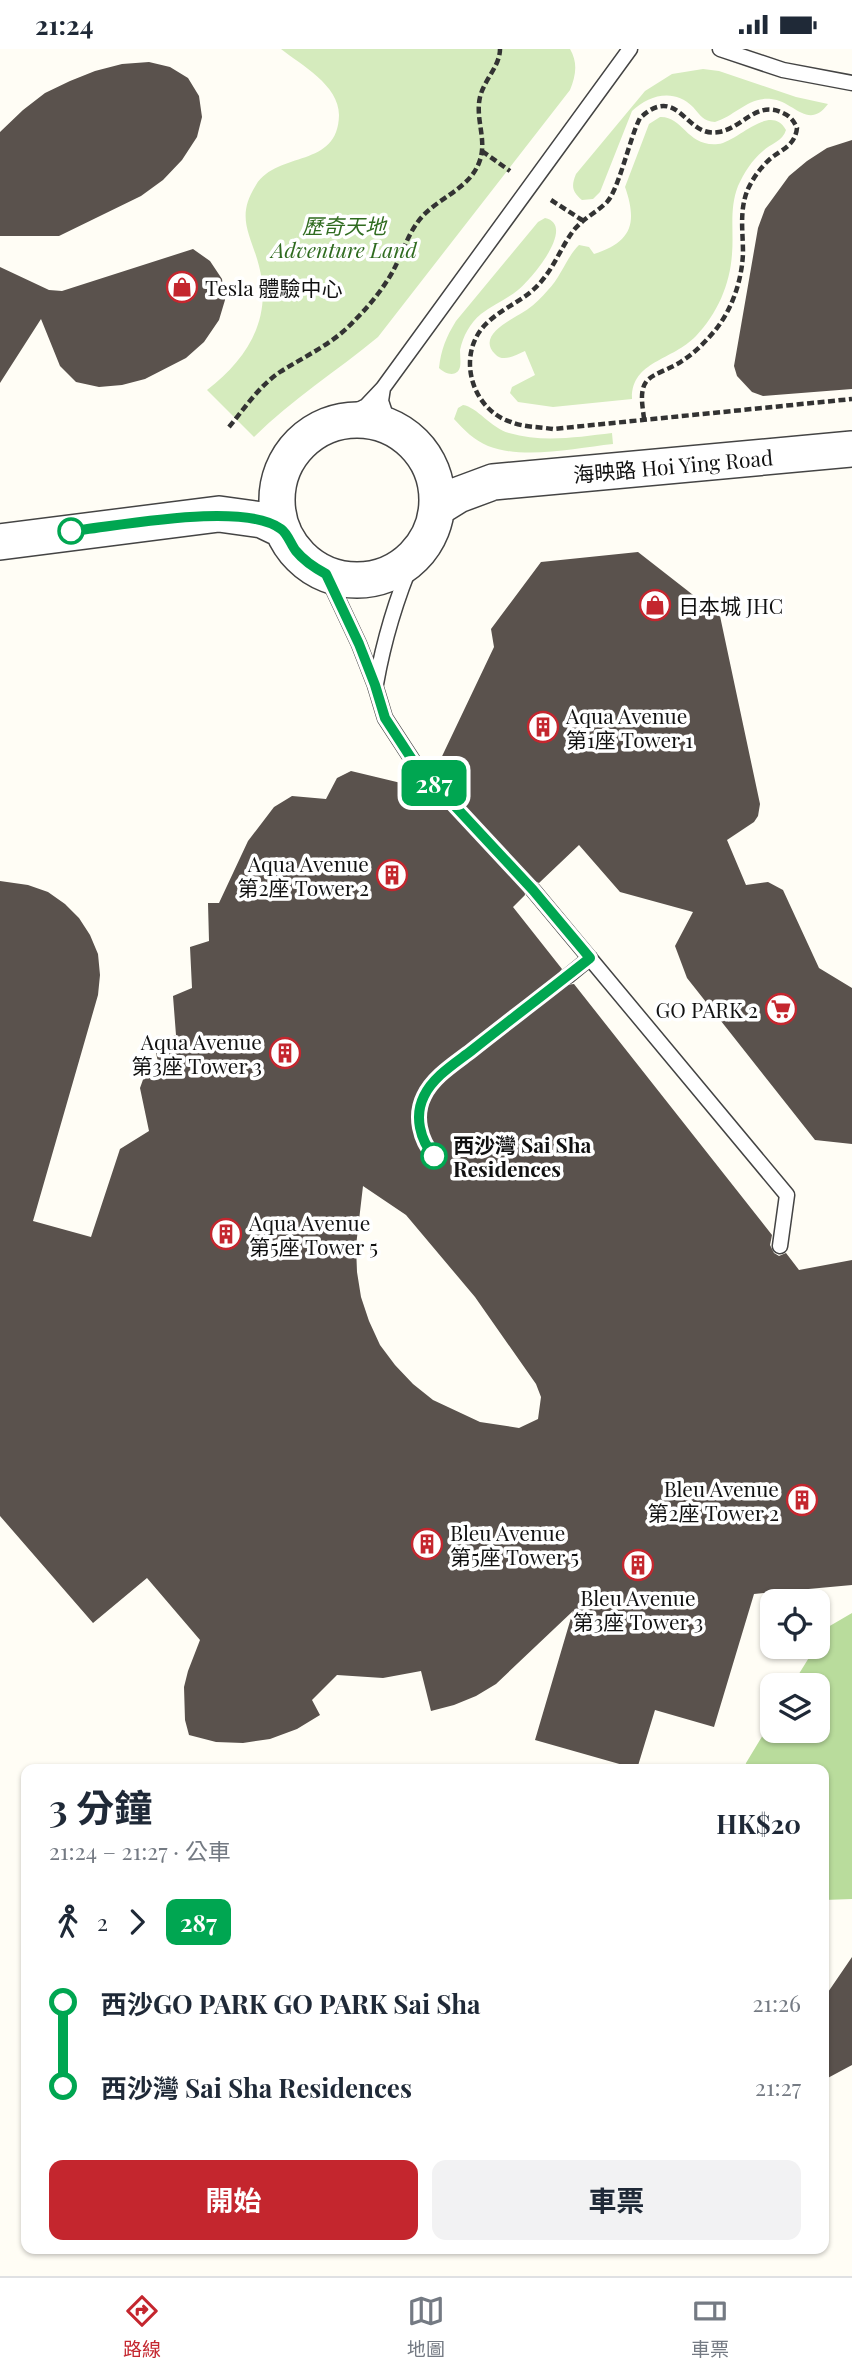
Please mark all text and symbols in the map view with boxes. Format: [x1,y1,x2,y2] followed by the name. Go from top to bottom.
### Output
[35,7,93,42] text: 21:24
[269,211,417,263] park label: 歷奇天地 Adventure Land
[165,270,199,304] shop icon: Tesla 體驗中心
[205,273,343,301] place label: Tesla 體驗中心
[572,442,774,488] street label: 海映路 Hoi Ying Road
[58,518,84,544] unlabelled marker
[638,588,672,622] shop icon: 日本城 JHC
[678,591,783,619] place label: 日本城 JHC
[565,701,693,753] place label: Aqua Avenue 第1座 Tower 1
[526,710,560,744] building icon: Aqua Avenue 第1座 Tower 1
[394,760,474,806] line badge: 287
[416,767,452,799] text: 287
[237,849,369,901] place label: Aqua Avenue 第2座 Tower 2
[375,858,409,892] building icon: Aqua Avenue 第2座 Tower 2
[764,992,798,1026] supermarket icon: GO PARK 2
[656,995,758,1023] place label: GO PARK 2
[132,1027,262,1079] place label: Aqua Avenue 第3座 Tower 3
[268,1036,302,1070] building icon: Aqua Avenue 第3座 Tower 3
[453,1130,591,1182] place label: 西沙灣 Sai Sha Residences
[421,1143,447,1169] marker: 西沙灣 Sai Sha Residences
[248,1208,378,1260] place label: Aqua Avenue 第5座 Tower 5
[209,1217,243,1251] building icon: Aqua Avenue 第5座 Tower 5
[647,1474,779,1526] place label: Bleu Avenue 第2座 Tower 2
[785,1483,819,1517] building icon: Bleu Avenue 第2座 Tower 2
[450,1518,579,1570] place label: Bleu Avenue 第5座 Tower 5
[410,1527,444,1561] building icon: Bleu Avenue 第5座 Tower 5
[621,1548,655,1582] building icon: Bleu Avenue 第3座 Tower 3
[573,1583,703,1635] place label: Bleu Avenue 第3座 Tower 3
[760,1589,830,1743] map controls
[760,1589,830,1659] button: locate
[760,1673,830,1743] button: layers
[49,1781,152,1832] text: 3 分鐘
[716,1806,801,1841] text: HK$20
[49,1835,231,1866] text: 21:24 – 21:27 · 公車
[49,1903,87,1941] icon: walk
[118,1903,156,1941] icon: forward
[97,1906,108,1937] text: 2
[180,1906,217,1938] text: 287
[101,1986,481,2021] text: 西沙GO PARK GO PARK Sai Sha
[752,1987,801,2018] text: 21:26
[101,2070,412,2105] text: 西沙灣 Sai Sha Residences
[755,2071,801,2102] text: 21:27
[49,2160,418,2240] button: 開始
[432,2160,801,2240] button: 車票
[123,2292,161,2361] tab: 路線
[407,2292,445,2361] tab: 地圖
[691,2292,729,2361] tab: 車票

